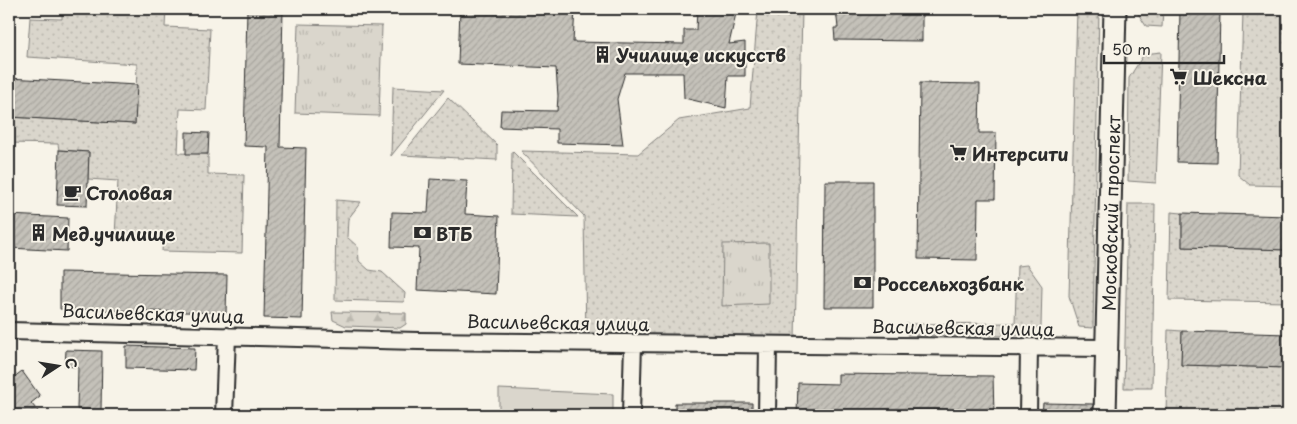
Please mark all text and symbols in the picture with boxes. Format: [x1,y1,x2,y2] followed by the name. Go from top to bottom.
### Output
[1104,32,1224,64] scale bar
[1112,37,1151,60] text: 50 m
[616,41,786,68] place label: Училище искусств
[592,44,612,64] building icon: Училище искусств
[1193,64,1267,91] place label: Шексна
[1169,67,1189,87] supermarket icon: Шексна
[1094,114,1126,311] street label: Московский проспект
[972,140,1069,167] place label: Интерсити
[948,143,968,163] supermarket icon: Интерсити
[86,179,173,206] place label: Столовая
[62,182,82,202] cafe icon: Столовая
[52,220,175,247] place label: Мед.училище
[436,220,472,247] place label: ВТБ
[28,223,48,243] building icon: Мед.училище
[412,223,432,243] bank icon: ВТБ
[877,270,1025,297] place label: Россельхозбанк
[853,273,873,293] bank icon: Россельхозбанк
[61,296,245,330] street label: Васильевская улица
[466,307,650,337] street label: Васильевская улица
[871,312,1055,342] street label: Васильевская улица
[32,342,82,392] north arrow
[60,356,83,371] text: С

